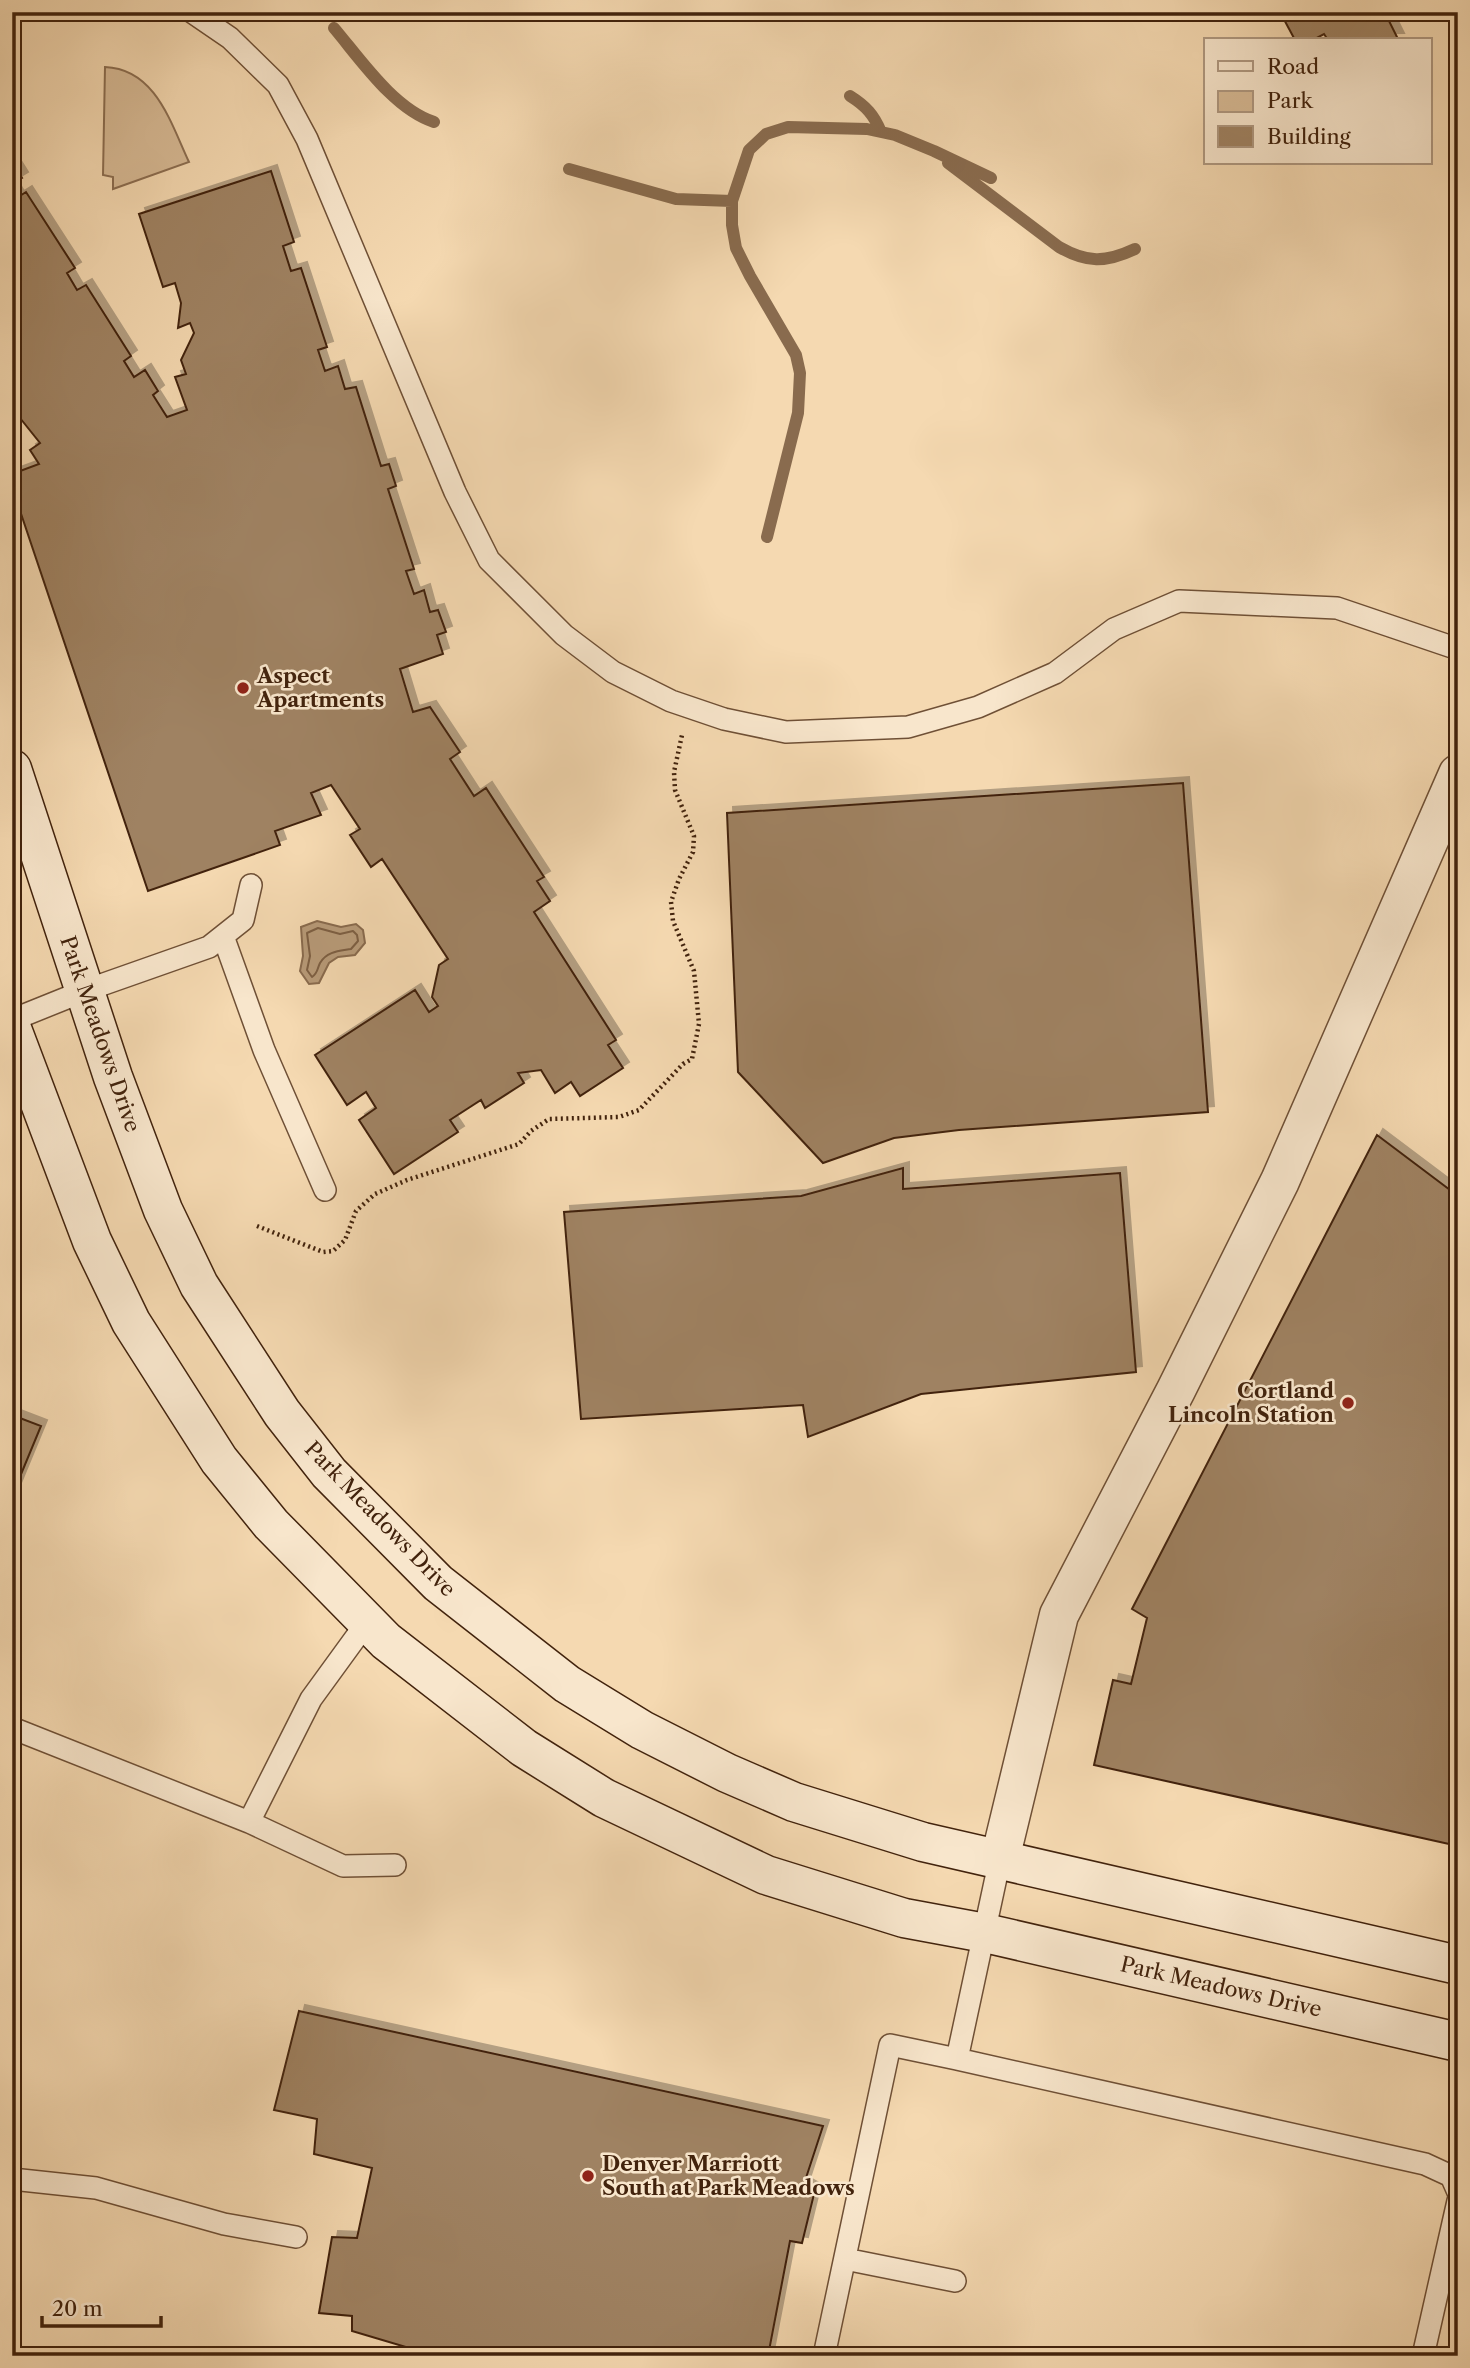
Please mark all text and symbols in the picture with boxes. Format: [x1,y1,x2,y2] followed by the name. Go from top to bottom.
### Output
[1204,38,1432,164] legend
[1267,54,1319,79] text: Road
[1267,88,1313,113] text: Park
[1267,124,1352,149] text: Building
[256,663,384,712] place label: Aspect Apartments
[235,680,251,696] marker: Aspect Apartments
[55,933,146,1135] street label: Park Meadows Drive
[1168,1378,1335,1427] place label: Cortland Lincoln Station
[1340,1395,1356,1411] marker: Cortland Lincoln Station
[300,1436,461,1601] street label: Park Meadows Drive
[1118,1951,1324,2022] street label: Park Meadows Drive
[602,2151,855,2200] place label: Denver Marriott South at Park Meadows
[580,2168,596,2184] marker: Denver Marriott South at Park Meadows
[42,2284,161,2328] scale bar
[52,2296,103,2321] text: 20 m

